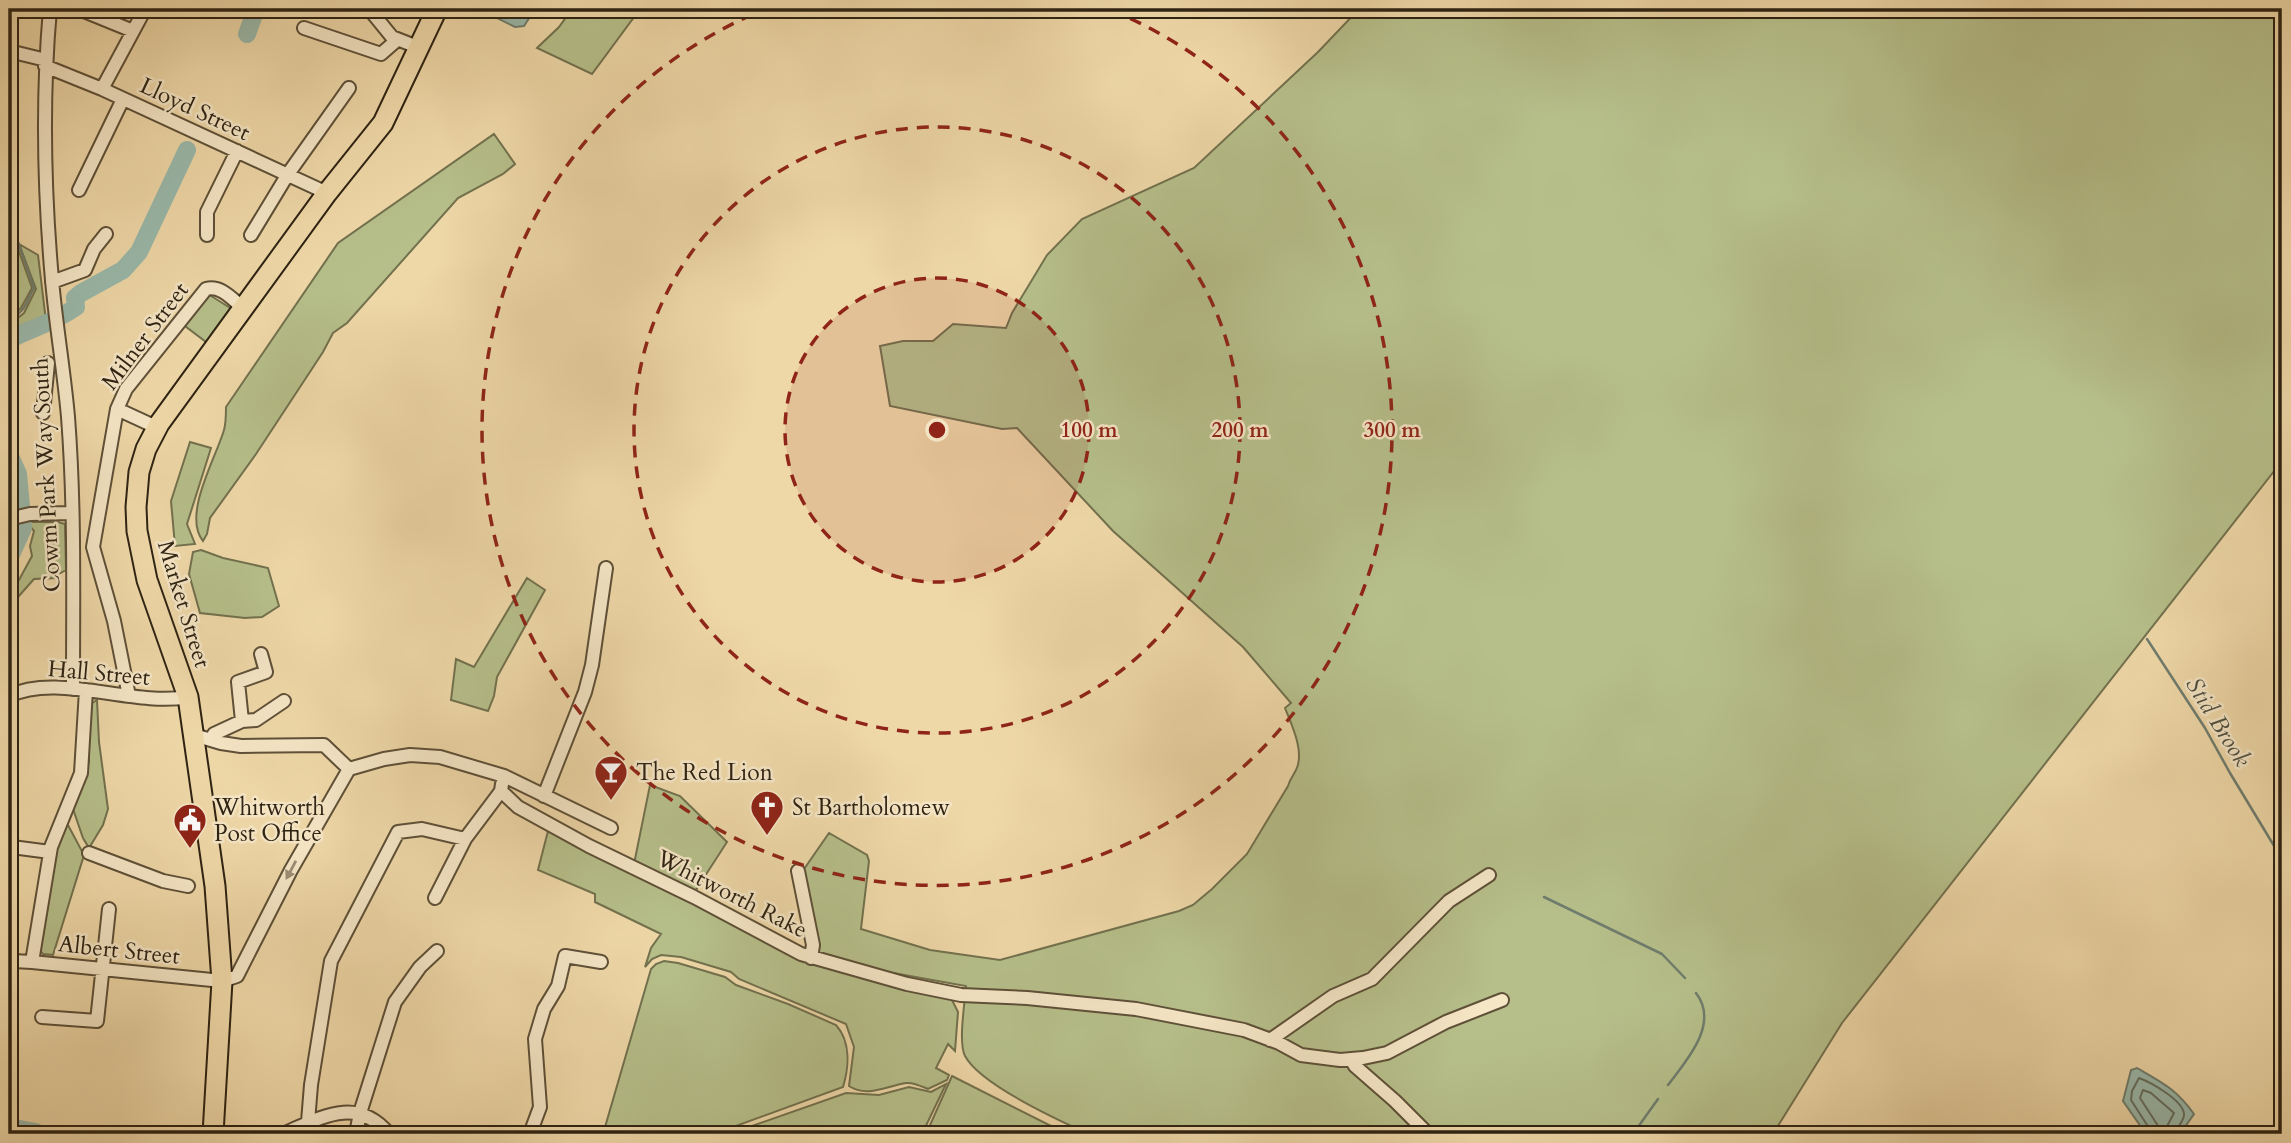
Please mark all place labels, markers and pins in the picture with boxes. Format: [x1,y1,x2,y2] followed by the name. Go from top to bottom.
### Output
[925,418,949,442] centre of rings
[592,753,630,802] bar icon: The Red Lion
[636,757,773,788] place label: The Red Lion
[748,788,786,837] church icon: St Bartholomew
[213,792,325,849] place label: Whitworth Post Office
[792,792,950,823] place label: St Bartholomew
[171,801,209,850] public building icon: Whitworth Post Office

